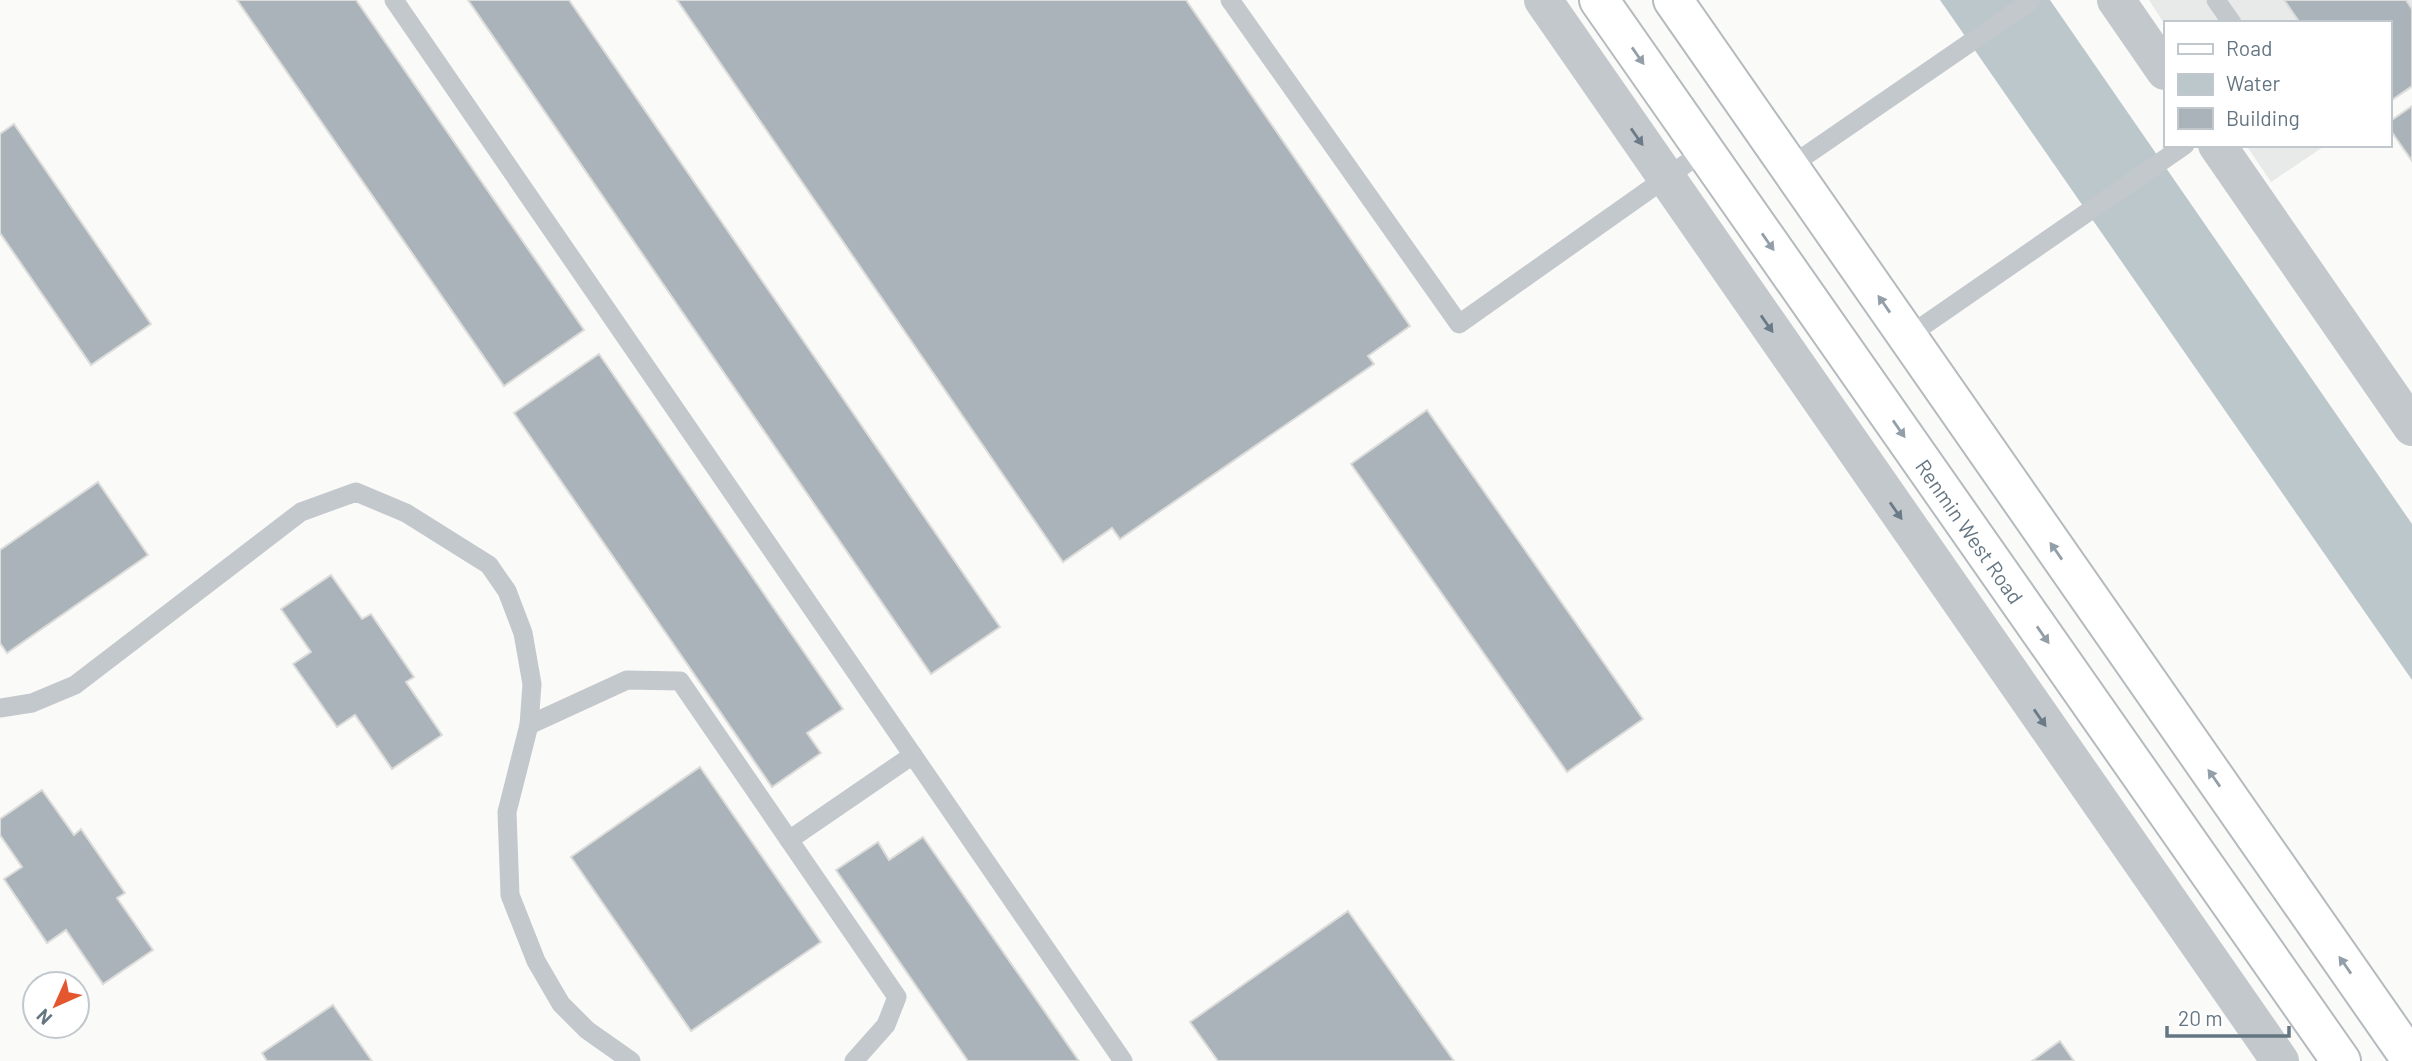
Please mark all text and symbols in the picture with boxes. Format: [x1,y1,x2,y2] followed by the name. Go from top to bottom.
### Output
[2164,21,2391,147] legend
[2226,35,2272,60] text: Road
[1631,47,1645,65] one-way arrow
[2226,70,2281,95] text: Water
[2226,105,2300,130] text: Building
[1630,128,1644,146] one-way arrow
[1761,233,1775,251] one-way arrow
[1877,295,1891,313] one-way arrow
[1760,315,1774,333] one-way arrow
[1892,420,1906,438] one-way arrow
[1911,454,2029,608] street label: Renmin West Road
[1889,502,1903,520] one-way arrow
[2049,542,2063,560] one-way arrow
[2036,626,2050,644] one-way arrow
[2033,709,2047,727] one-way arrow
[2207,769,2221,787] one-way arrow
[2338,956,2352,974] one-way arrow
[21,970,91,1040] north arrow
[2167,995,2290,1038] scale bar
[31,1005,56,1030] text: N
[2178,1005,2223,1030] text: 20 m

